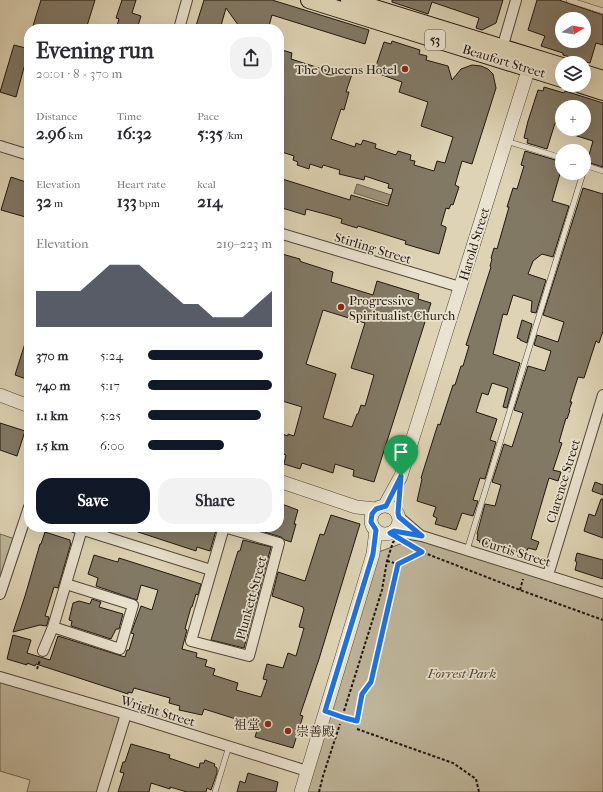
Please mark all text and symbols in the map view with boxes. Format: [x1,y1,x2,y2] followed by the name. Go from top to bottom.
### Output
[555,12,591,48] north arrow
[555,12,591,180] map controls
[425,30,445,50] road number: 53
[230,37,272,79] button: share
[36,38,154,64] text: Evening run
[461,41,548,81] street label: Beaufort Street
[555,56,591,92] button: layers
[295,62,397,77] place label: The Queens Hotel
[400,64,410,74] marker: The Queens Hotel
[36,66,122,81] text: 20:01 · 8 × 370 m
[555,100,591,136] button: +
[36,110,77,123] text: Distance
[117,110,142,123] text: Time
[197,110,219,123] text: Pace
[36,123,66,143] text: 2.96
[117,123,152,143] text: 16:32
[197,123,223,143] text: 5:35
[66,129,83,142] text: km
[223,129,243,142] text: /km
[555,144,591,180] button: −
[36,178,80,191] text: Elevation
[117,178,166,191] text: Heart rate
[197,178,216,191] text: kcal
[36,191,52,211] text: 32
[117,191,137,211] text: 133
[197,191,222,211] text: 214
[52,197,63,210] text: m
[137,197,160,210] text: bpm
[456,205,492,282] street label: Harold Street
[333,229,414,267] street label: Stirling Street
[36,236,89,251] text: Elevation
[216,236,272,251] text: 219–223 m
[349,293,456,323] place label: Progressive Spiritualist Church
[336,302,346,312] marker: Progressive Spiritualist Church
[36,348,68,363] text: 370 m
[100,348,123,363] text: 5:24
[36,378,70,393] text: 740 m
[100,378,120,393] text: 5:17
[36,408,68,423] text: 1.1 km
[100,408,121,423] text: 5:25
[384,435,418,476] pin
[543,437,583,525] street label: Clarence Street
[36,438,69,453] text: 1.5 km
[100,438,125,453] text: 6:00
[390,441,412,463] icon: arrive
[36,478,150,524] button: Save
[158,478,272,524] button: Share
[479,534,553,570] street label: Curtis Street
[233,554,269,641] street label: Plunkett Street
[427,666,496,681] park label: Forrest Park
[118,692,197,730] street label: Wright Street
[234,717,260,732] place label: 祖堂
[263,719,273,729] marker: 祖堂
[296,724,335,739] place label: 崇善殿
[283,726,293,736] marker: 崇善殿

